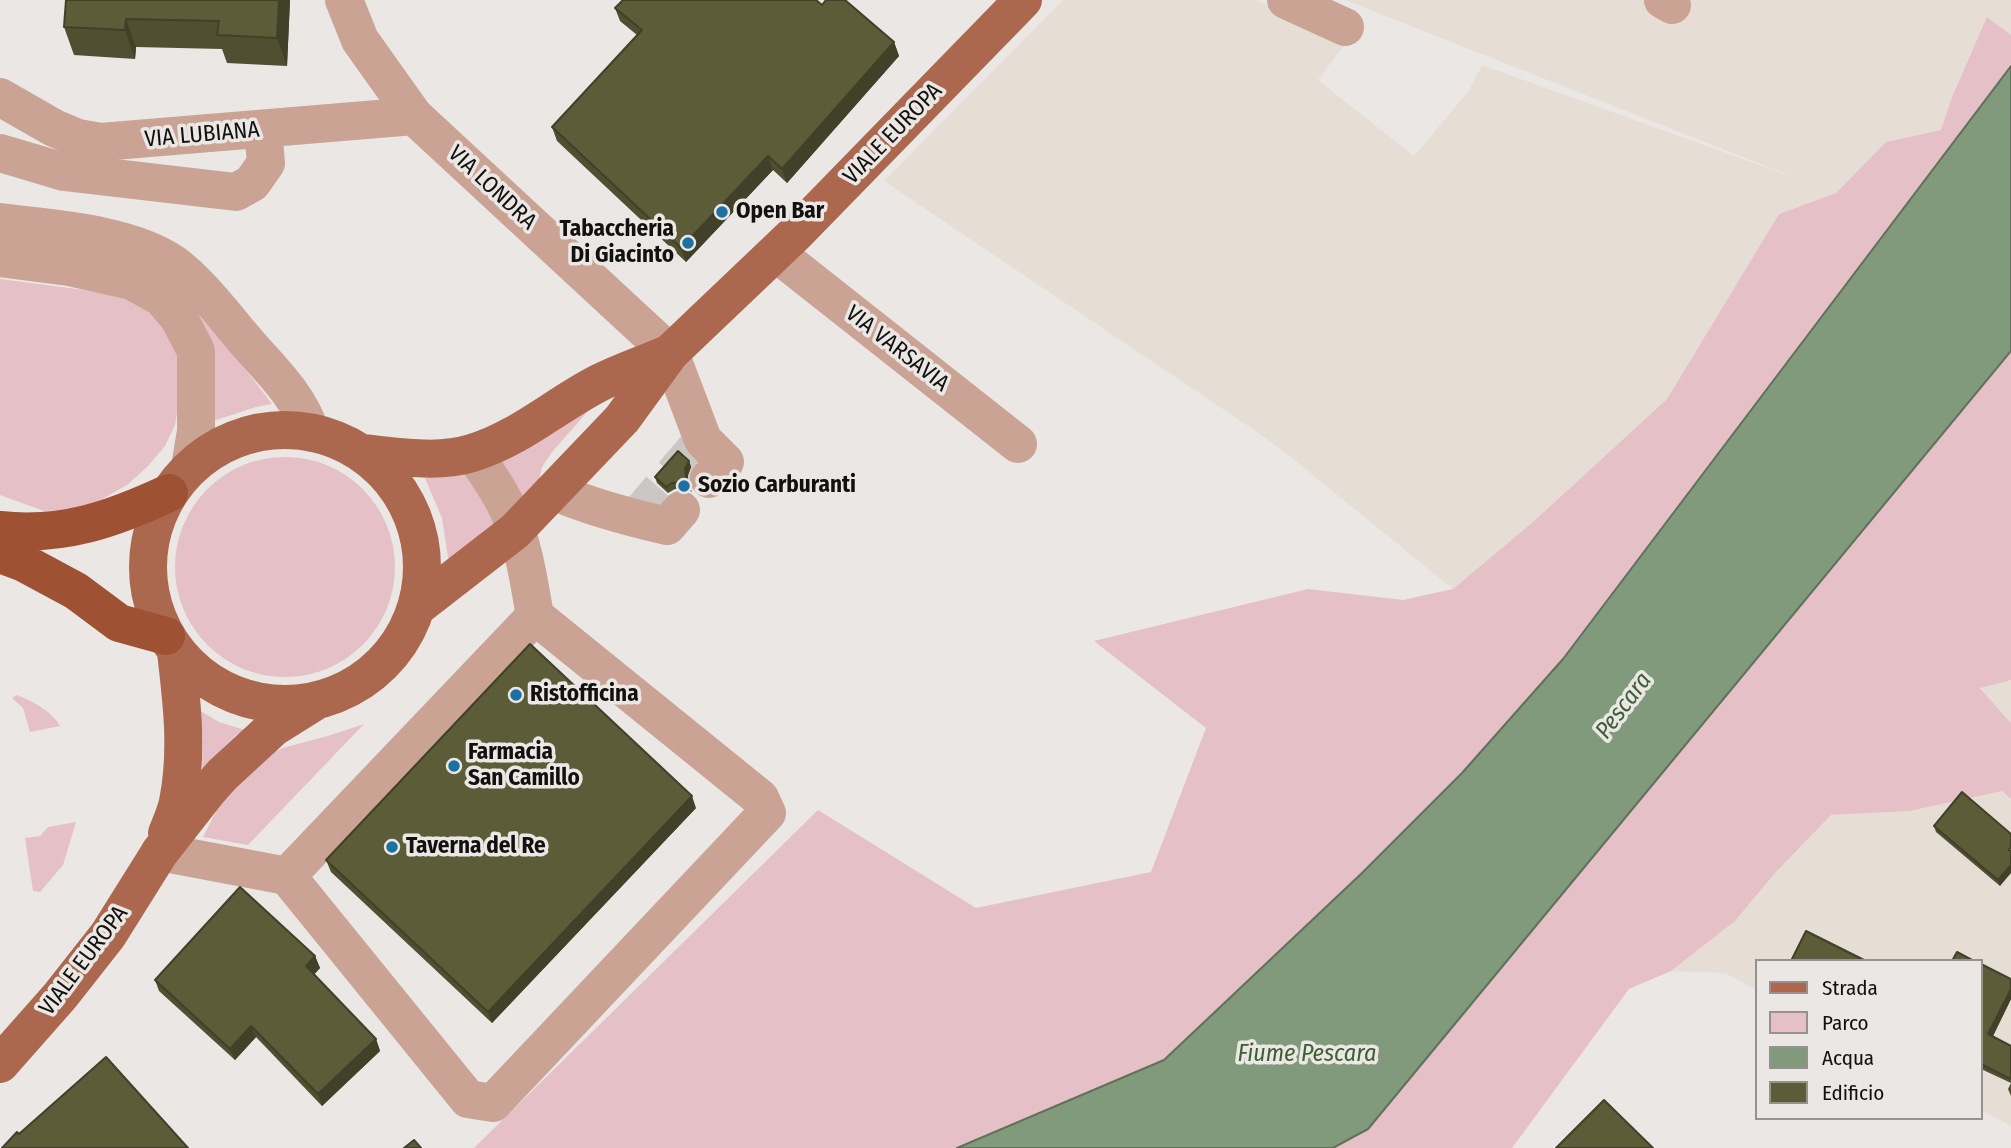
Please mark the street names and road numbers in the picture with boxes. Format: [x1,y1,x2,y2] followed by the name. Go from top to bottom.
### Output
[838,78,948,190] street label: VIALE EUROPA
[143,116,261,154] street label: VIA LUBIANA
[442,140,542,236] street label: VIA LONDRA
[840,300,954,398] street label: VIA VARSAVIA
[34,901,134,1021] street label: VIALE EUROPA

